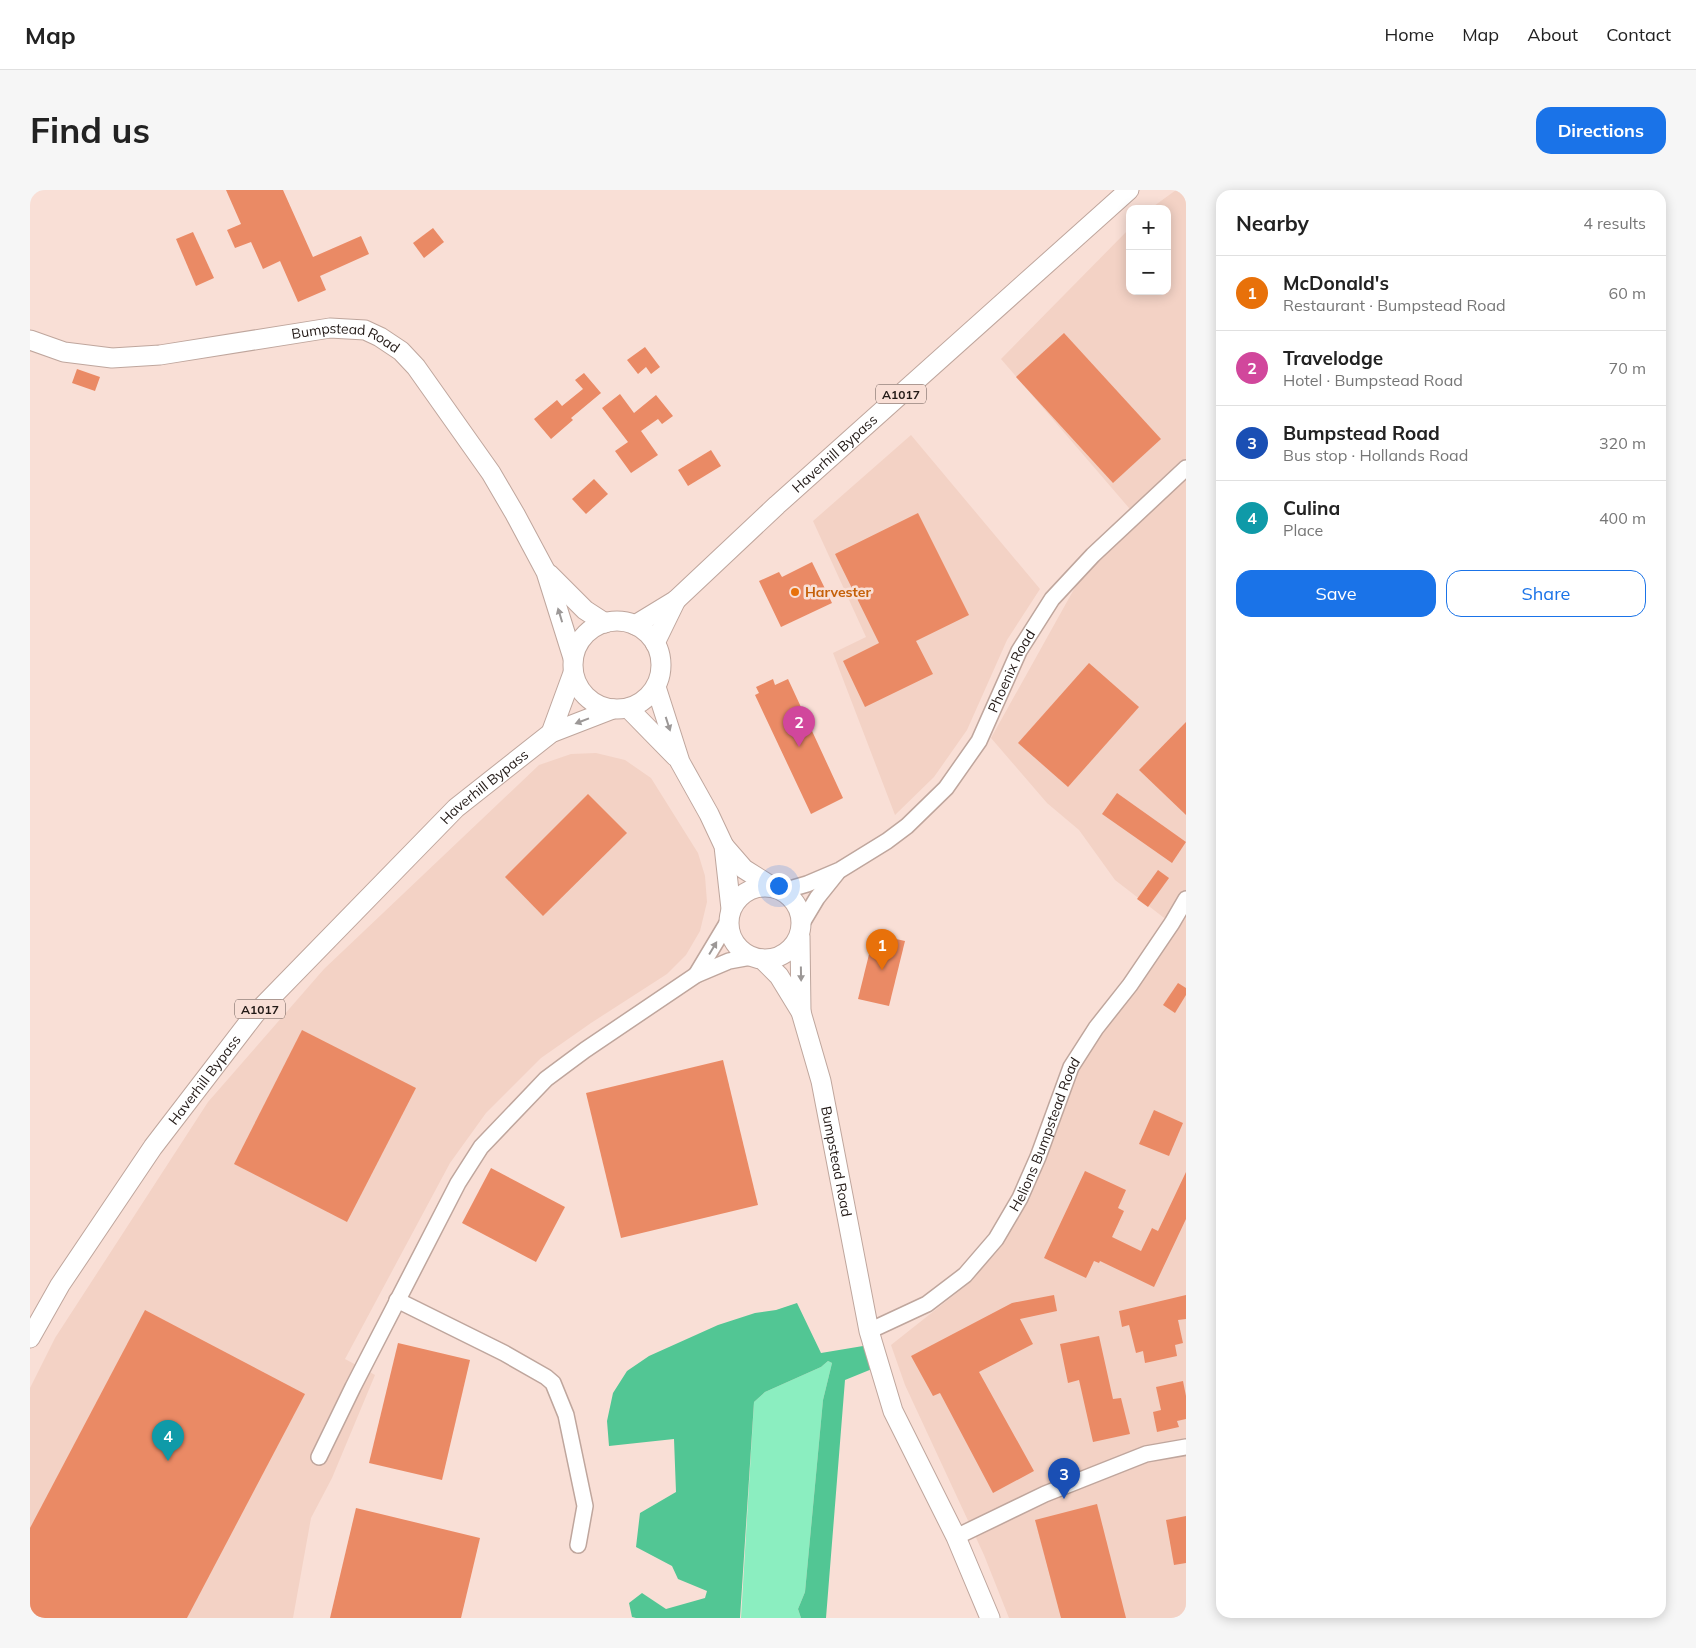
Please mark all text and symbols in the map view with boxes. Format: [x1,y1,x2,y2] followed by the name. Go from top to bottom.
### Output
[25,20,76,50] text: Map
[1384,23,1434,46] text: Home
[1462,23,1499,46] text: Map
[1527,23,1578,46] text: About
[1606,23,1671,46] text: Contact
[1536,107,1666,154] button: Directions
[30,108,150,152] text: Find us
[1126,205,1171,295] map controls
[1126,205,1171,250] button: +
[1236,210,1309,236] text: Nearby
[1583,213,1646,233] text: 4 results
[1126,250,1171,295] button: −
[1283,271,1389,295] text: McDonald's
[1247,283,1257,303] text: 1
[1609,283,1646,303] text: 60 m
[1283,295,1506,315] text: Restaurant · Bumpstead Road
[290,319,403,357] street label: Bumpstead Road
[1283,346,1383,370] text: Travelodge
[1247,358,1257,378] text: 2
[1609,358,1646,378] text: 70 m
[1283,370,1463,390] text: Hotel · Bumpstead Road
[876,384,926,403] road number: A1017
[788,410,881,496] street label: Haverhill Bypass
[1283,421,1440,445] text: Bumpstead Road
[1247,433,1257,453] text: 3
[1599,433,1646,453] text: 320 m
[1283,445,1468,465] text: Bus stop · Hollands Road
[1283,496,1340,520] text: Culina
[1247,508,1257,528] text: 4
[1599,508,1646,528] text: 400 m
[1283,520,1323,540] text: Place
[1236,570,1436,617] button: Save
[1446,570,1646,617] button: Share
[805,583,871,601] place label: Harvester
[789,586,801,598] marker: Harvester
[555,607,563,622] one-way arrow
[984,626,1039,715] street label: Phoenix Road
[783,706,815,747] pin: 2
[574,717,589,725] one-way arrow
[665,717,672,732] one-way arrow
[436,745,532,828] street label: Haverhill Bypass
[766,873,792,899] your location
[866,929,898,970] pin: 1
[708,941,717,954] one-way arrow
[797,966,805,982] one-way arrow
[235,1000,285,1019] road number: A1017
[164,1031,245,1128] street label: Haverhill Bypass
[1005,1054,1084,1215] street label: Helions Bumpstead Road
[817,1105,856,1218] street label: Bumpstead Road
[152,1420,184,1461] pin: 4
[1048,1458,1080,1499] pin: 3

